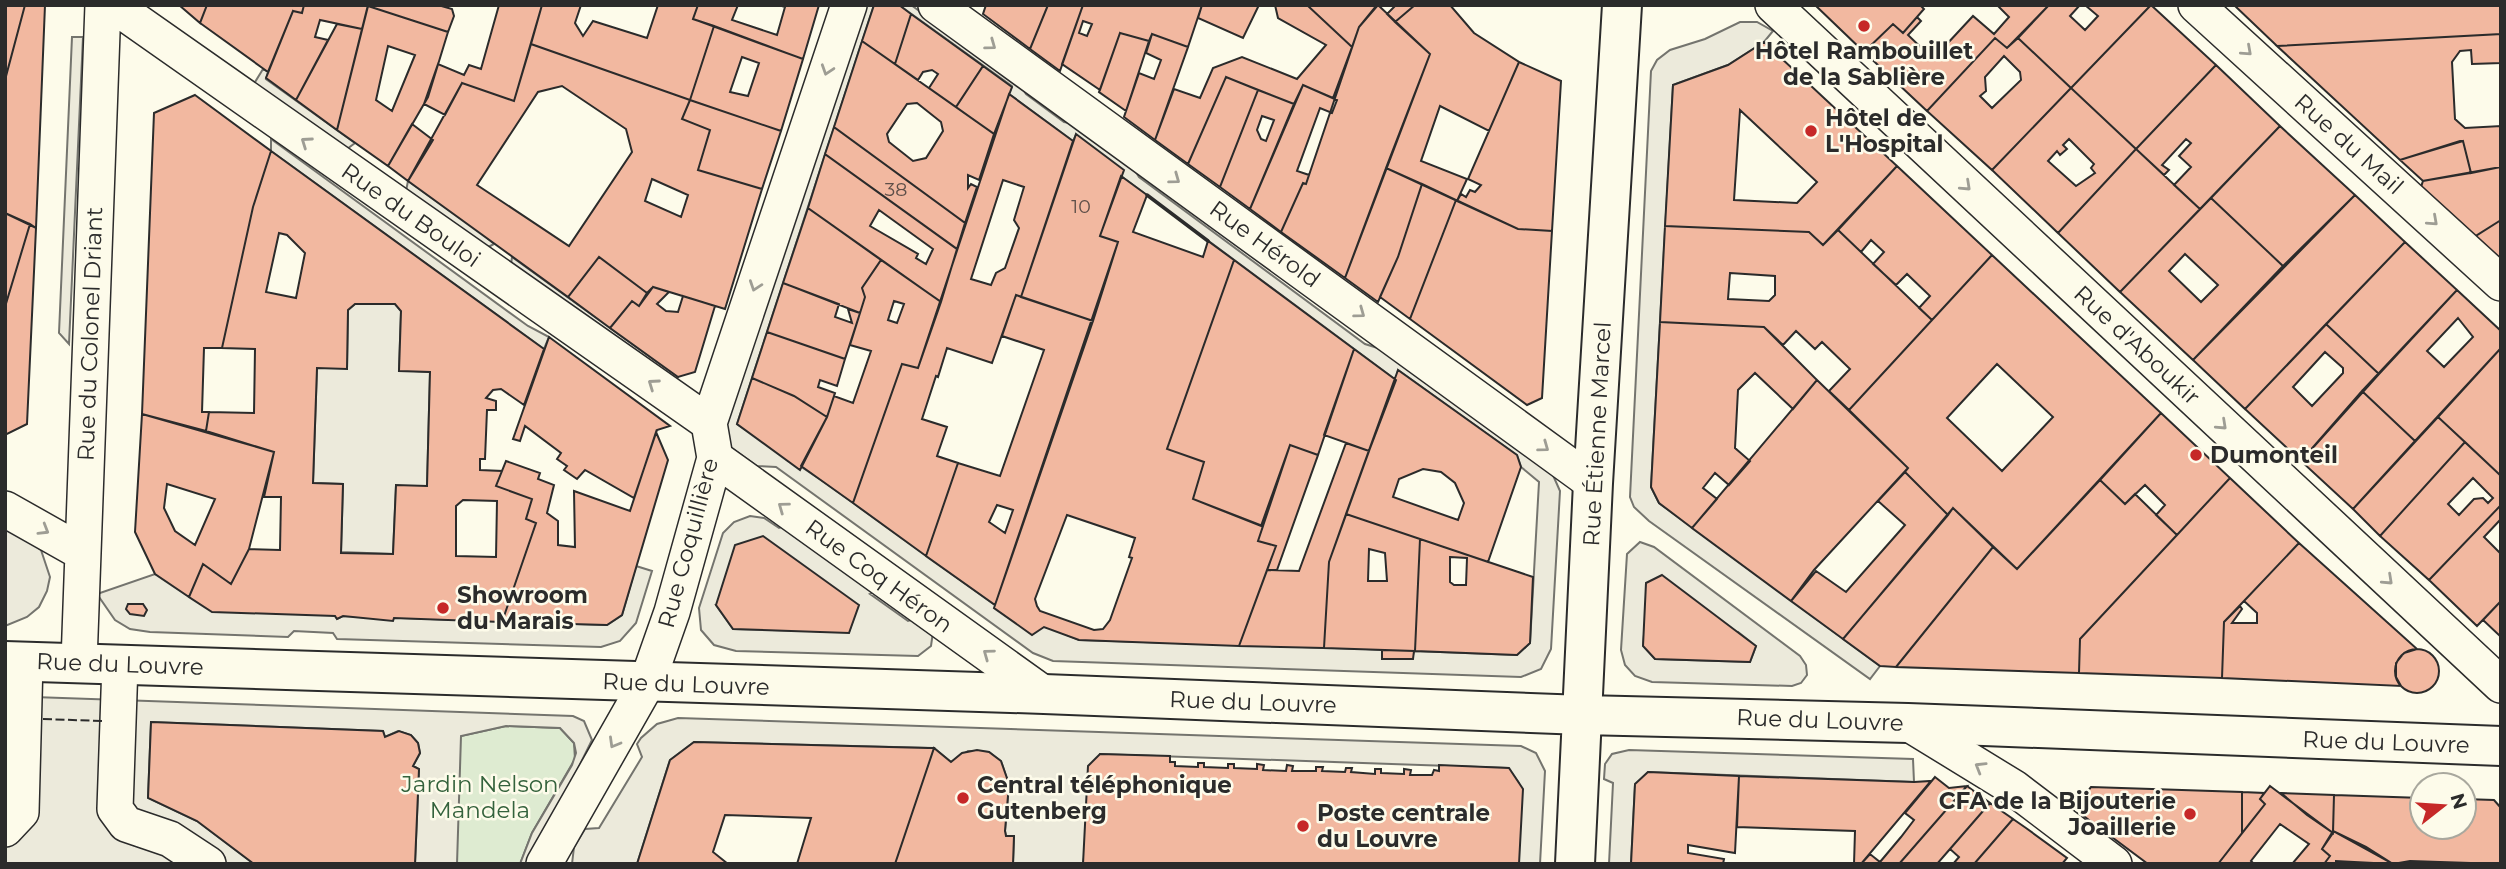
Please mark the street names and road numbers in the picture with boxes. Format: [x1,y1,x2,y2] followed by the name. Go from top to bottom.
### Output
[2289,88,2409,200] street label: Rue du Mail
[336,157,486,273] street label: Rue du Bouloi
[1204,195,1326,293] street label: Rue Hérold
[72,206,108,462] street label: Rue du Colonel Driant
[2068,279,2206,411] street label: Rue d'Aboukir
[1577,321,1617,547] street label: Rue Étienne Marcel
[652,455,724,631] street label: Rue Coquillière
[800,513,958,639] street label: Rue Coq Héron
[36,647,204,681] street label: Rue du Louvre
[602,667,770,701] street label: Rue du Louvre
[1169,685,1337,719] street label: Rue du Louvre
[1736,703,1904,737] street label: Rue du Louvre
[2302,725,2470,759] street label: Rue du Louvre

